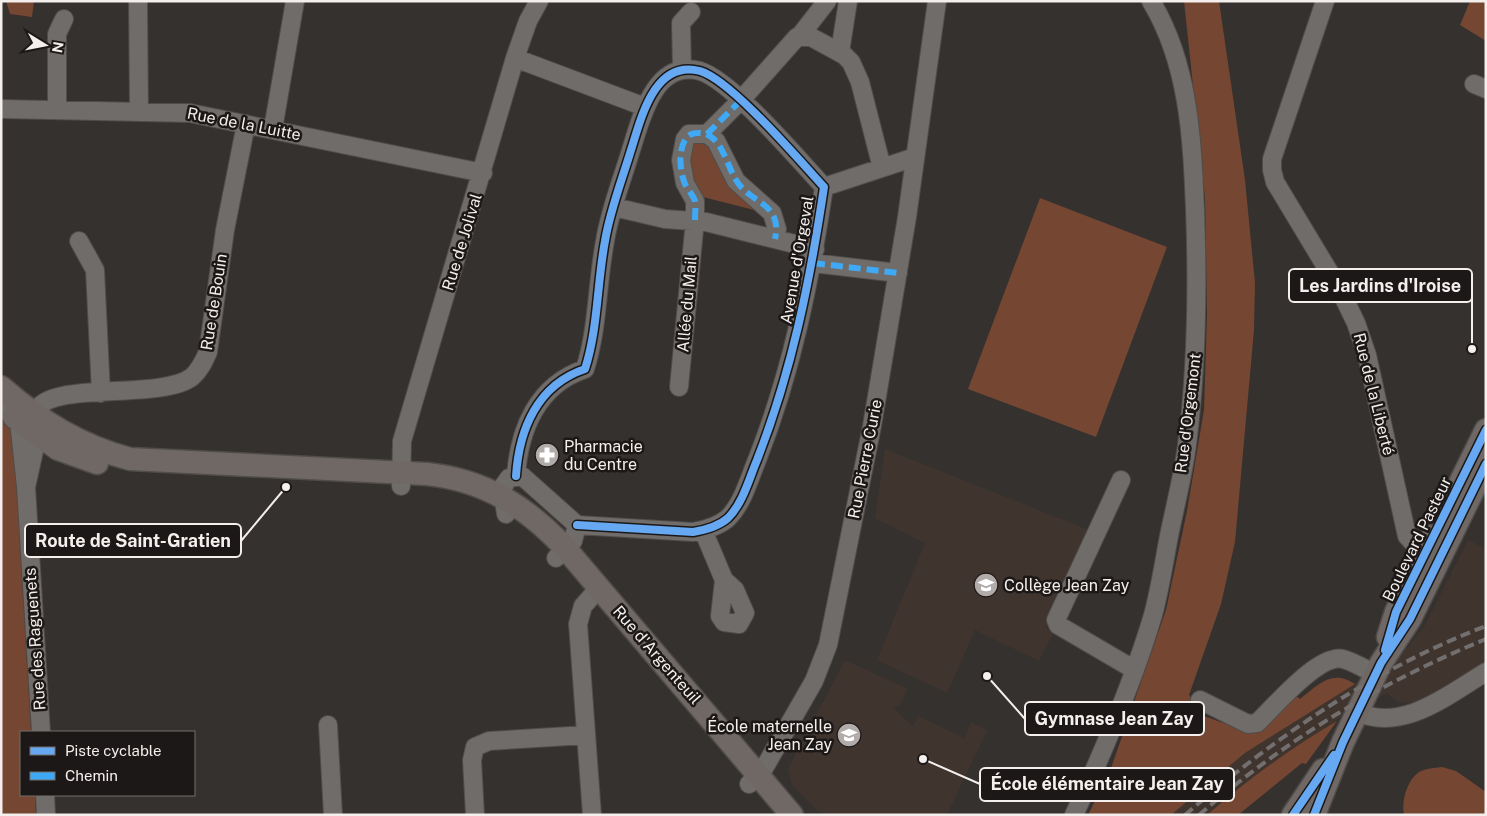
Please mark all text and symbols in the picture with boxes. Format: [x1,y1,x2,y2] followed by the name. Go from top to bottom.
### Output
[20,20,70,70] north arrow
[49,40,67,54] text: N
[185,104,303,144] street label: Rue de la Luitte
[438,191,486,293] street label: Rue de Jolival
[776,194,818,326] street label: Avenue d'Orgeval
[197,252,231,352] street label: Rue de Bouin
[673,255,701,353] street label: Allée du Mail
[1289,269,1472,302] callout: Les Jardins d'Iroise
[1299,275,1461,296] text: Les Jardins d'Iroise
[1350,331,1398,457] street label: Rue de la Liberté
[1171,352,1205,474] street label: Rue d'Orgemont
[844,398,886,520] street label: Rue Pierre Curie
[564,437,643,474] place label: Pharmacie du Centre
[534,442,560,468] pharmacy icon: Pharmacie du Centre
[1379,474,1455,604] street label: Boulevard Pasteur
[25,524,241,557] callout: Route de Saint-Gratien
[35,530,231,551] text: Route de Saint-Gratien
[21,567,49,711] street label: Rue des Raguenets
[973,572,999,598] school or university icon: Collège Jean Zay
[1004,576,1130,595] place label: Collège Jean Zay
[609,602,705,708] street label: Rue d'Argenteuil
[1025,702,1204,735] callout: Gymnase Jean Zay
[1034,708,1194,729] text: Gymnase Jean Zay
[707,716,832,754] place label: École maternelle Jean Zay
[836,722,862,748] school or university icon: École maternelle Jean Zay
[20,731,195,796] legend
[65,742,162,759] text: Piste cyclable
[65,767,118,784] text: Chemin
[980,768,1234,801] callout: École élémentaire Jean Zay
[990,772,1224,794] text: École élémentaire Jean Zay

